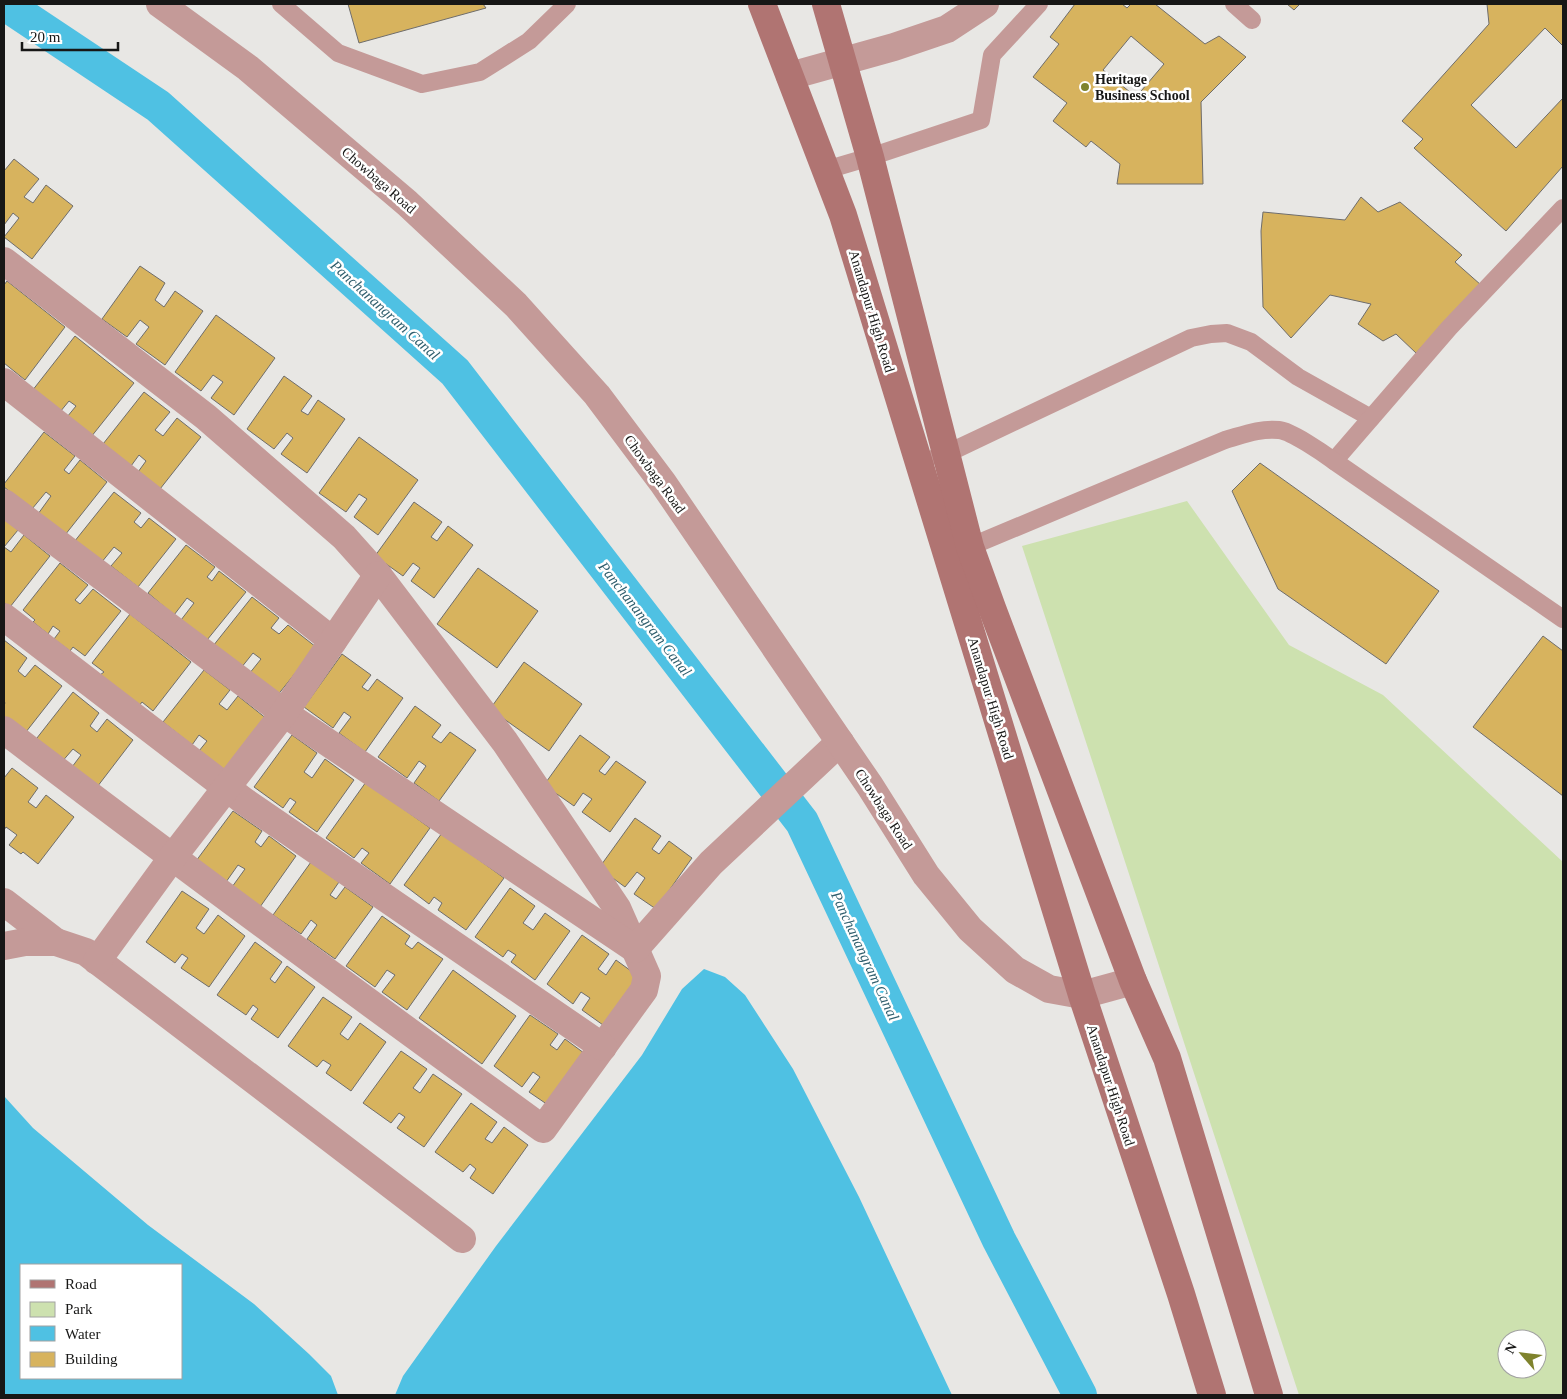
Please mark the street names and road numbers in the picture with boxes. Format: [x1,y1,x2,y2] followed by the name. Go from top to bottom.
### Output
[339,144,419,217] street label: Chowbaga Road
[846,248,897,374] street label: Anandapur High Road
[621,432,688,516] street label: Chowbaga Road
[965,635,1016,761] street label: Anandapur High Road
[852,766,915,852] street label: Chowbaga Road
[1084,1023,1137,1148] street label: Anandapur High Road

